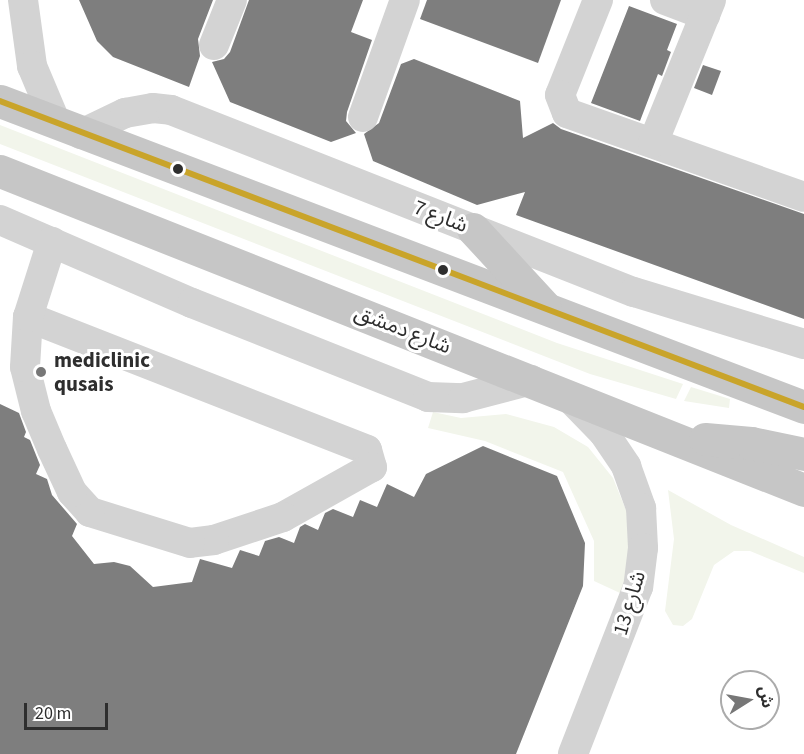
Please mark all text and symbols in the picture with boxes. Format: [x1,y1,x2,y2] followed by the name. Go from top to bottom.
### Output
[172,163,184,175] unlabelled marker
[411,194,471,238] street label: شارع 7
[437,264,449,276] unlabelled marker
[351,299,455,359] street label: شارع دمشق
[54,347,150,397] place label: mediclinic qusais
[32,363,50,381] marker: mediclinic qusais
[607,568,651,638] street label: شارع 13
[720,670,780,730] north arrow
[753,684,779,710] text: ش
[27,691,111,729] scale bar
[35,701,71,726] text: 20 m

